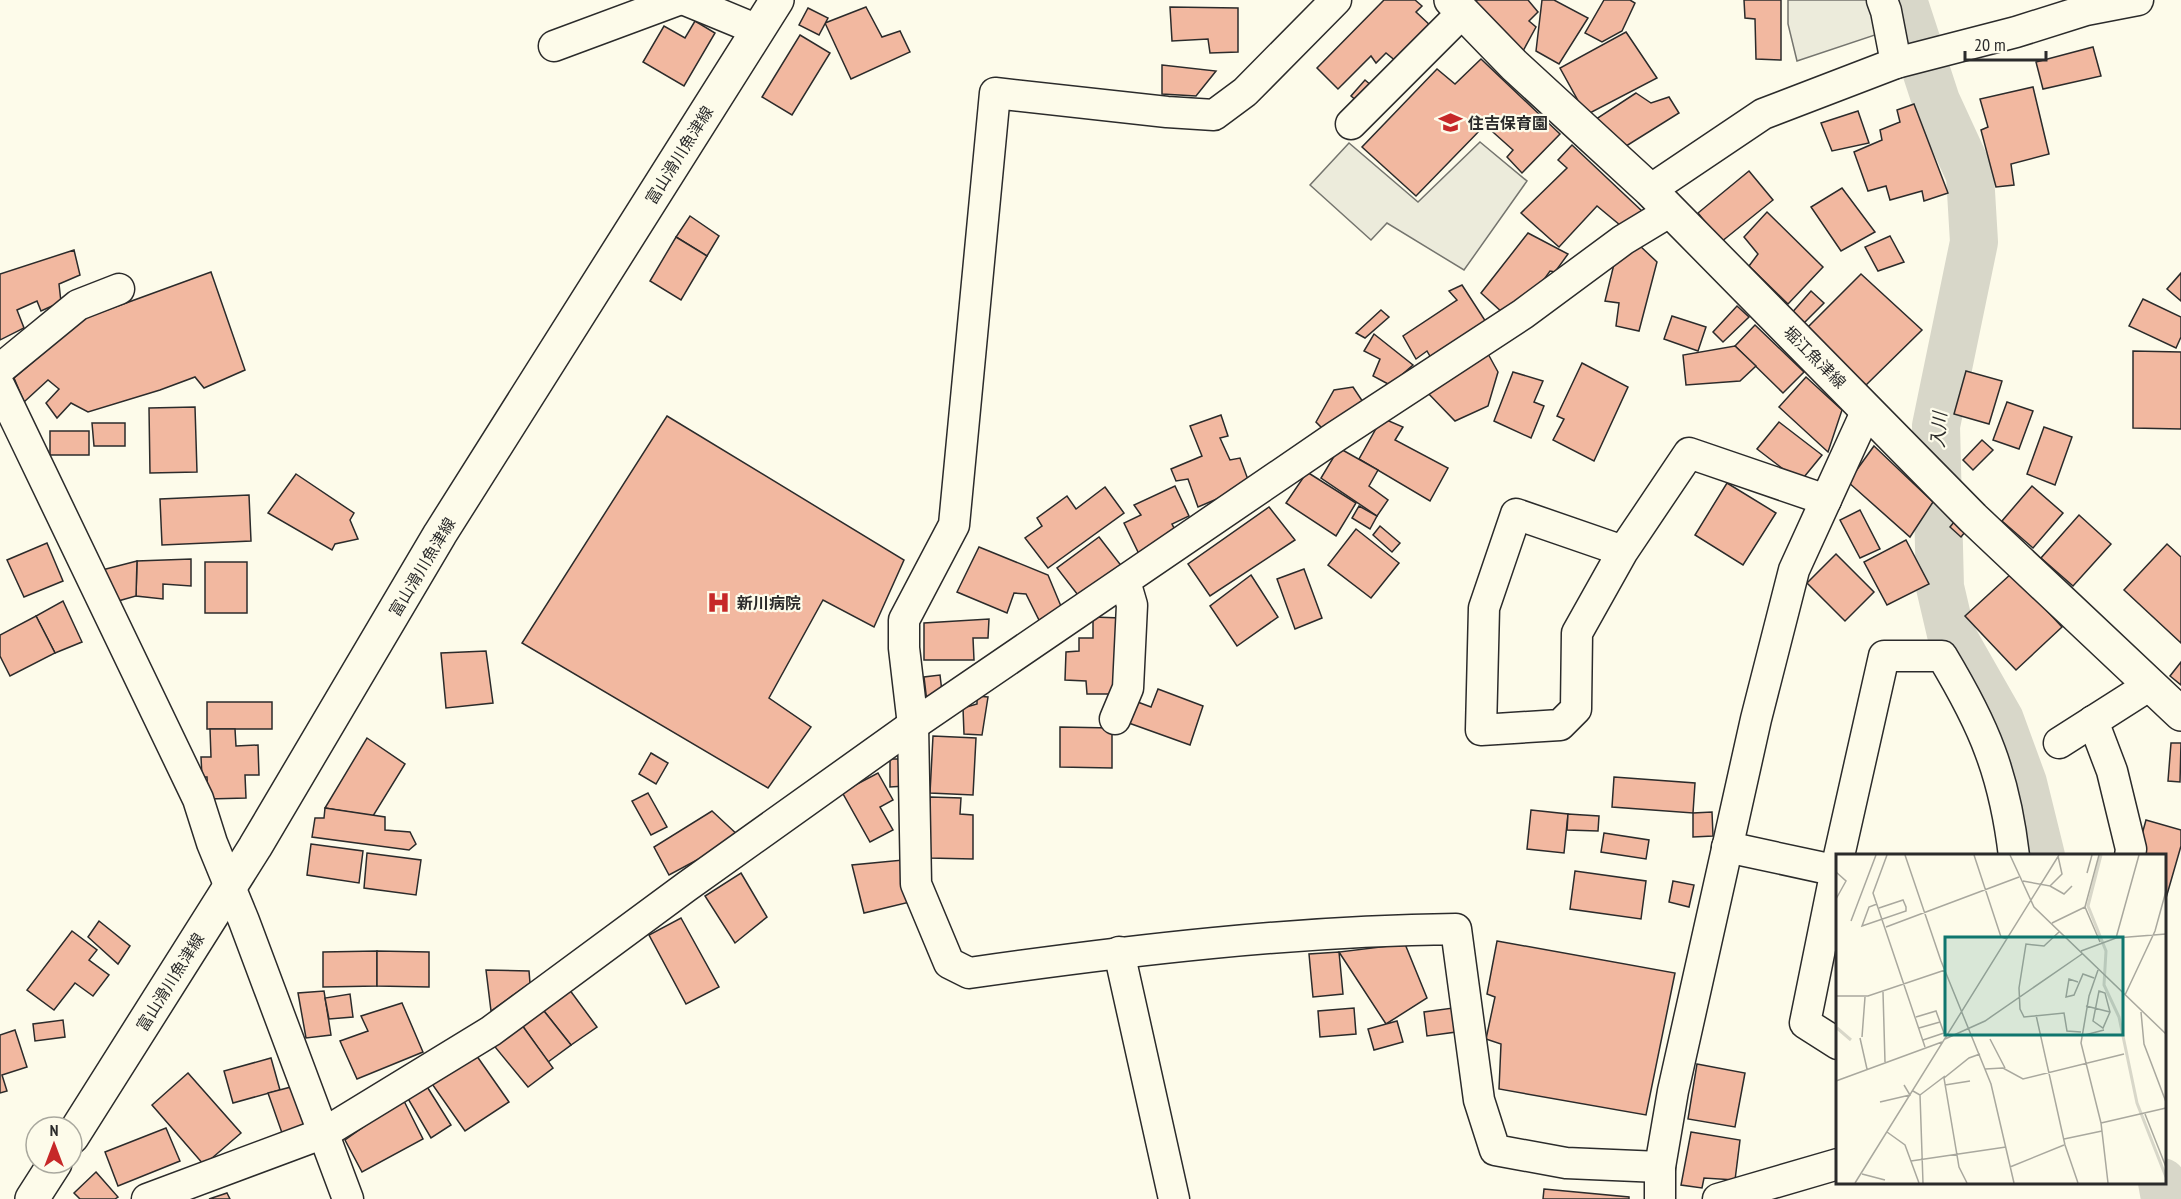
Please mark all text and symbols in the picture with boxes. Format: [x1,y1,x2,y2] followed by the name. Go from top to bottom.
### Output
[1965,24,2046,62] scale bar
[1974,33,2006,56] text: 20 m
[641,102,717,208] street label: 富山滑川魚津線
[1437,110,1463,136] school or university icon: 住吉保育園
[1467,113,1548,133] place label: 住吉保育園
[1780,322,1850,392] street label: 堀江魚津線
[1926,409,1951,449] water label: 入川
[385,514,459,620] street label: 富山滑川魚津線
[706,590,732,616] hospital icon: 新川病院
[737,593,801,613] place label: 新川病院
[1836,854,2166,1184] inset map
[132,929,208,1035] street label: 富山滑川魚津線
[24,1115,84,1175] north arrow
[50,1120,58,1140] text: N

